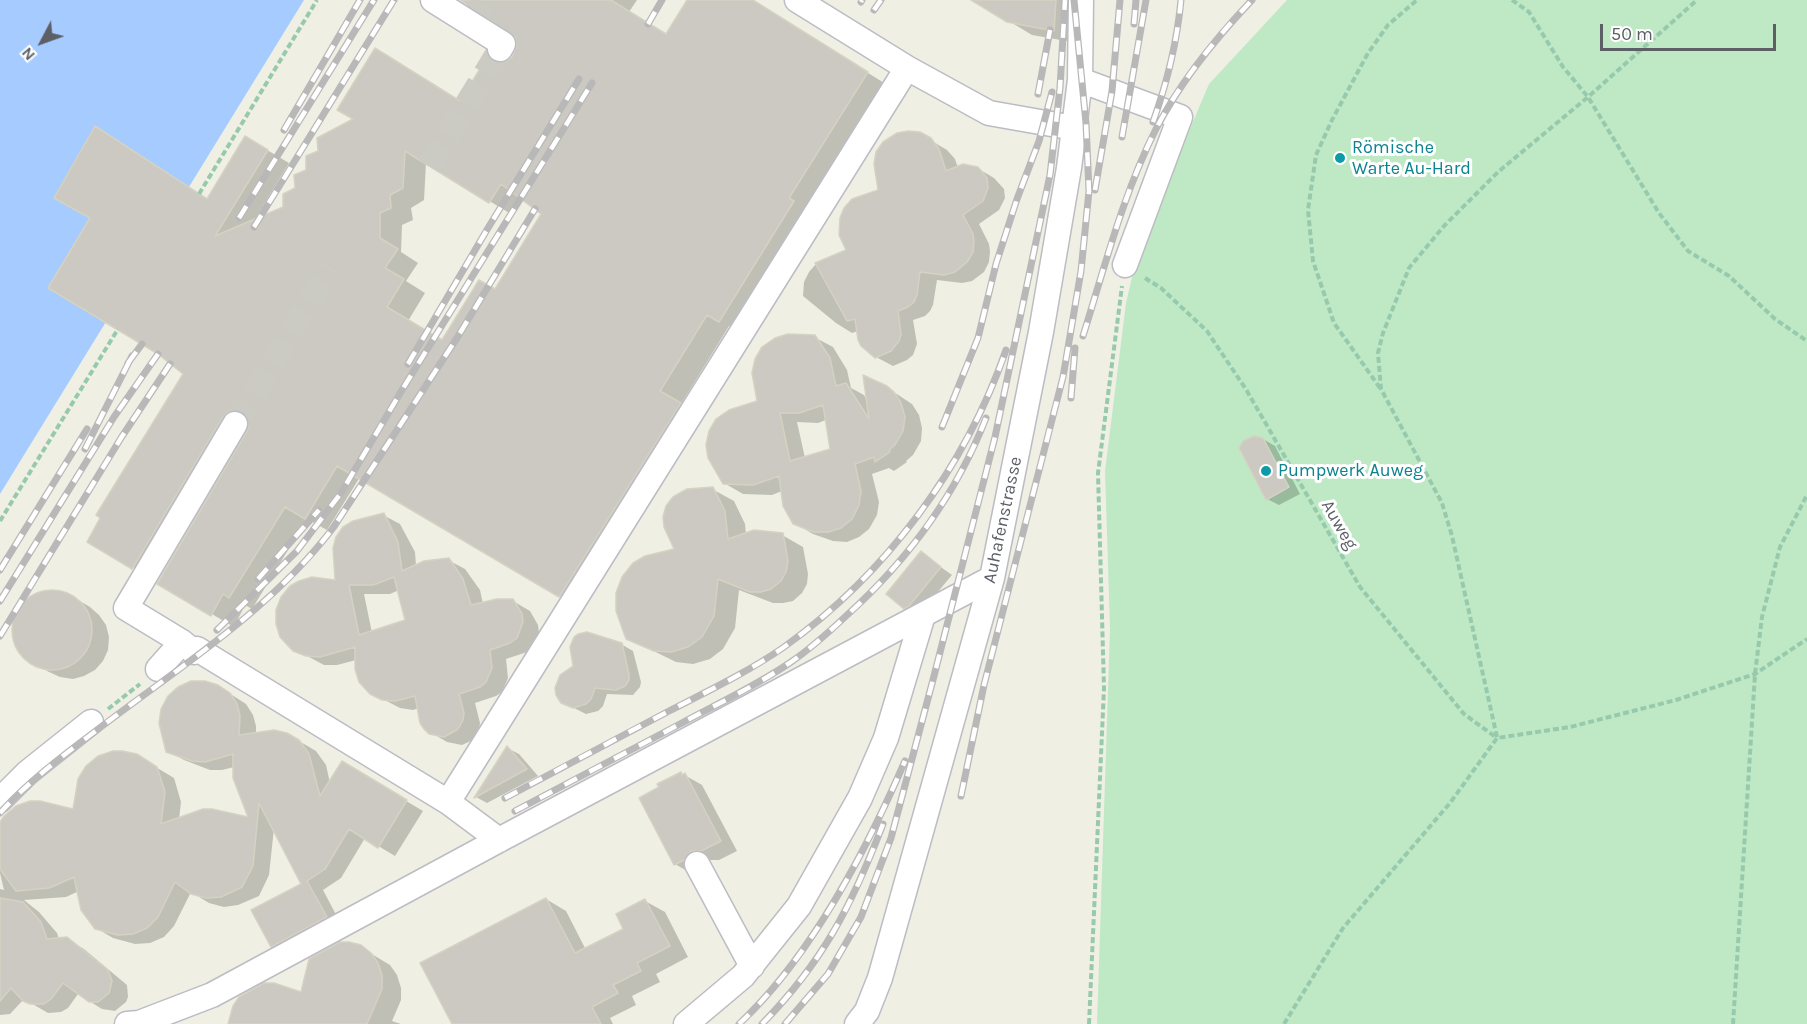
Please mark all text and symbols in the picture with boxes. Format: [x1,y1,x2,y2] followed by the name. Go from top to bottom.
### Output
[12,12,72,72] north arrow
[1603,12,1778,50] scale bar
[1611,23,1653,45] text: 50 m
[17,44,39,65] text: N
[1352,137,1471,180] place label: Römische Warte Au-Hard
[1333,151,1347,165] marker: Römische Warte Au-Hard
[979,455,1027,585] street label: Auhafenstrasse
[1278,460,1423,482] place label: Pumpwerk Auweg
[1259,464,1273,478] marker: Pumpwerk Auweg
[1316,496,1362,554] street label: Auweg

